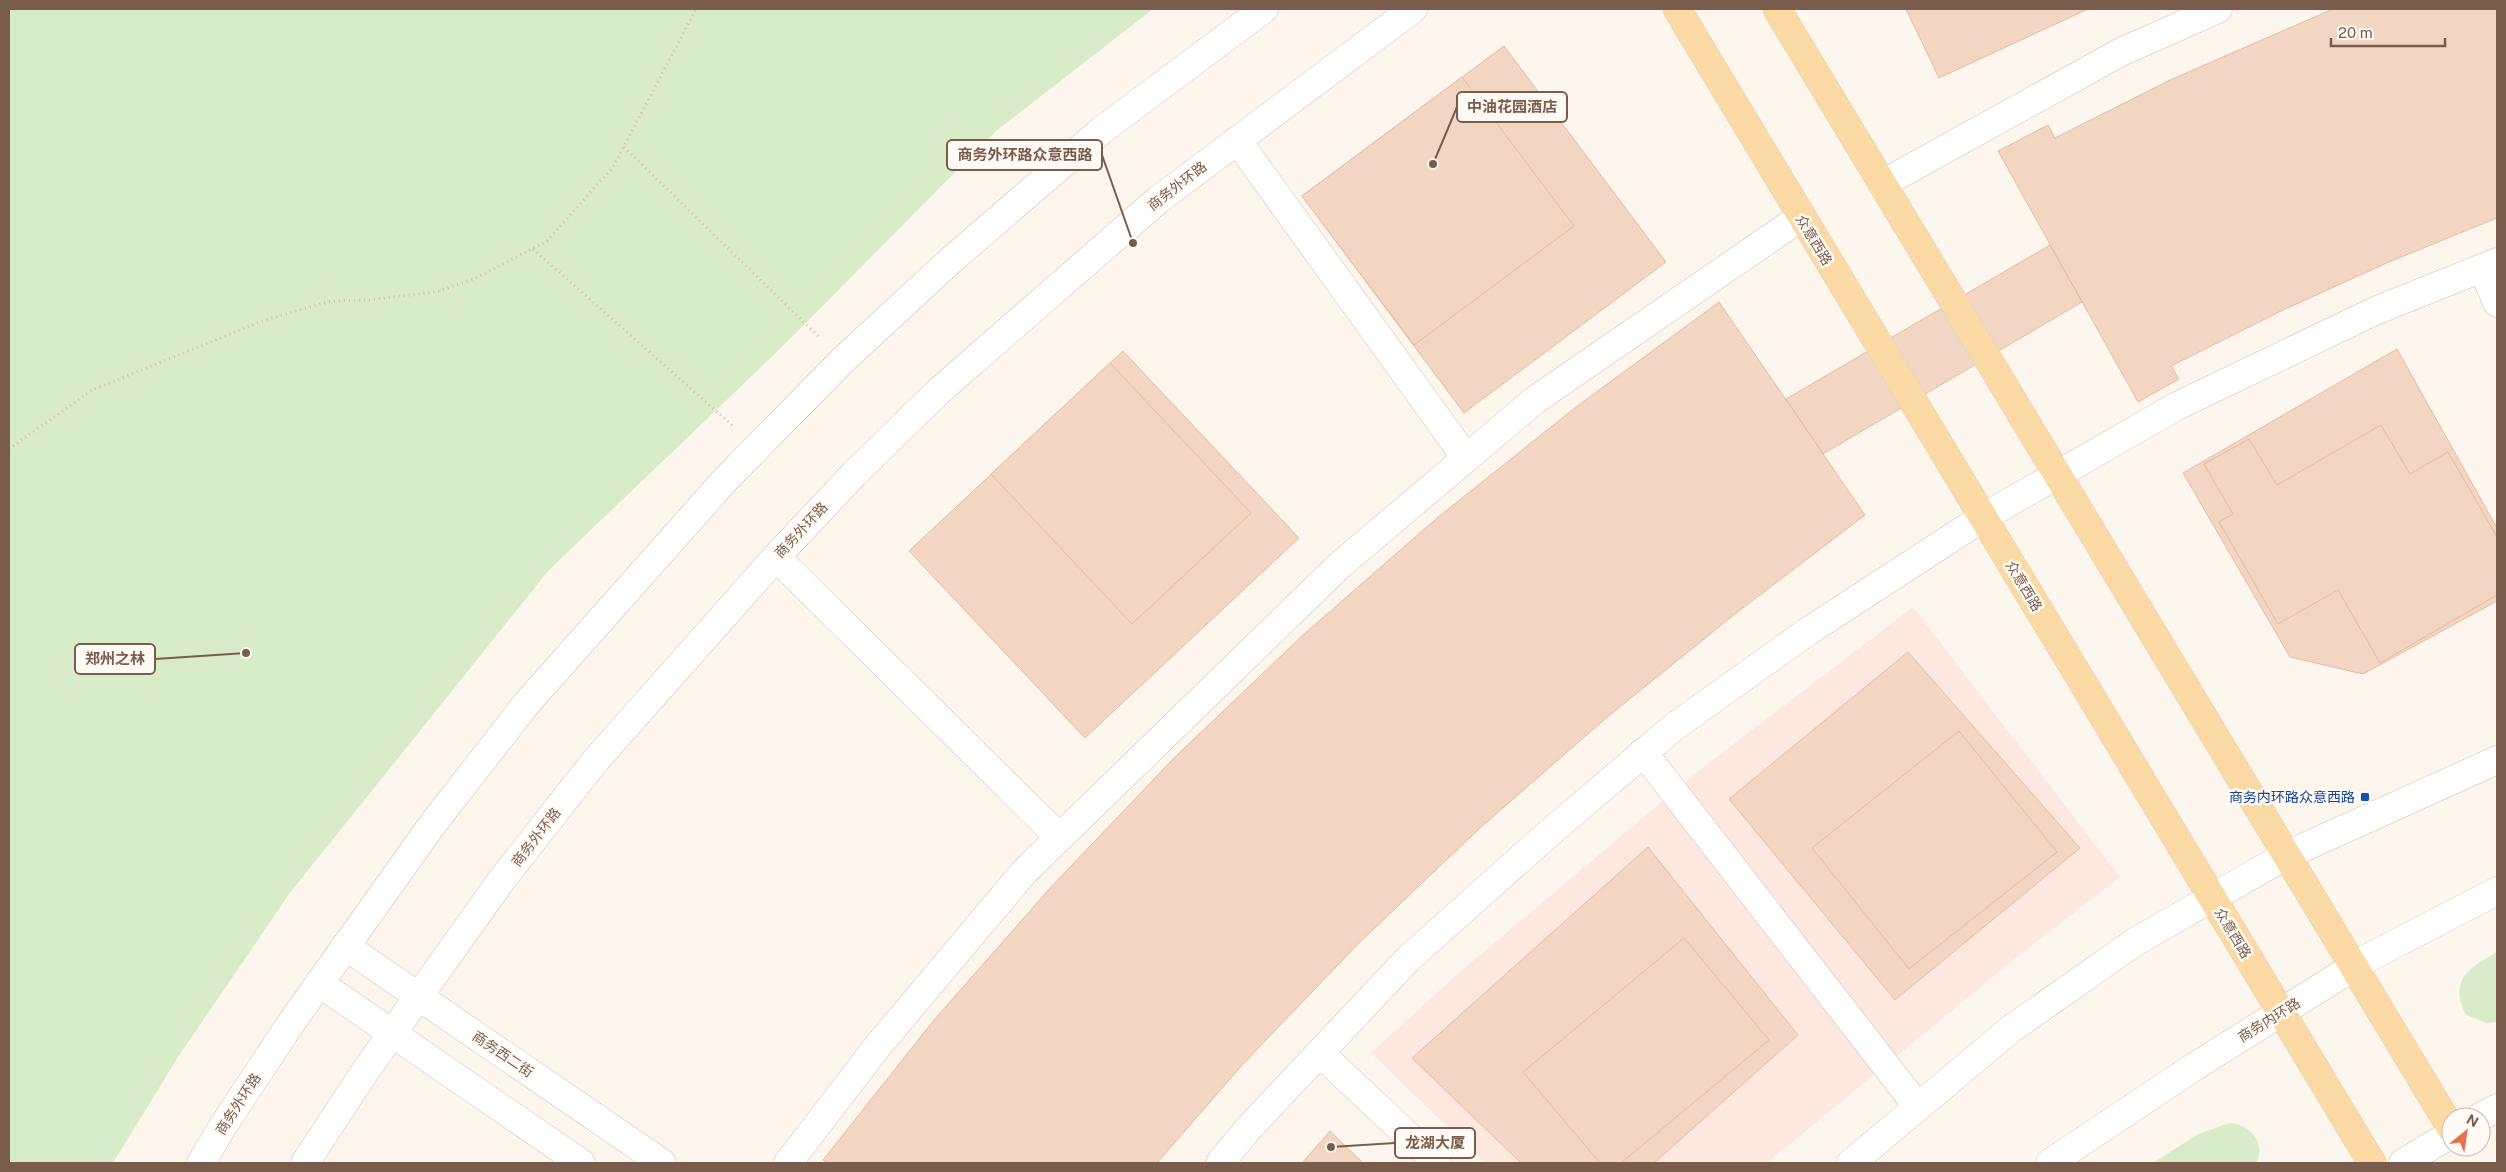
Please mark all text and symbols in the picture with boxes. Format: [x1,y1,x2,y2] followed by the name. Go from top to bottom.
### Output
[2331,15,2445,47] scale bar
[2338,24,2373,41] text: 20 m
[1457,92,1567,122] callout: 中油花园酒店
[1467,98,1557,115] text: 中油花园酒店
[947,140,1102,170] callout: 商务外环路众意西路
[957,146,1093,163] text: 商务外环路众意西路
[1144,158,1210,214] street label: 商务外环路
[1793,212,1835,268] street label: 众意西路
[771,499,831,561] street label: 商务外环路
[2003,558,2045,614] street label: 众意西路
[75,644,155,674] callout: 郑州之林
[85,650,145,667] text: 郑州之林
[2229,789,2355,805] place label: 商务内环路众意西路
[2359,791,2371,803] marker: 商务内环路众意西路
[508,804,564,870] street label: 商务外环路
[2212,905,2254,961] street label: 众意西路
[2235,995,2303,1045] street label: 商务内环路
[470,1028,536,1080] street label: 商务西二街
[212,1070,264,1138] street label: 商务外环路
[2441,1107,2491,1157] north arrow
[2464,1111,2481,1130] text: N
[1395,1128,1475,1158] callout: 龙湖大厦
[1405,1134,1465,1151] text: 龙湖大厦

